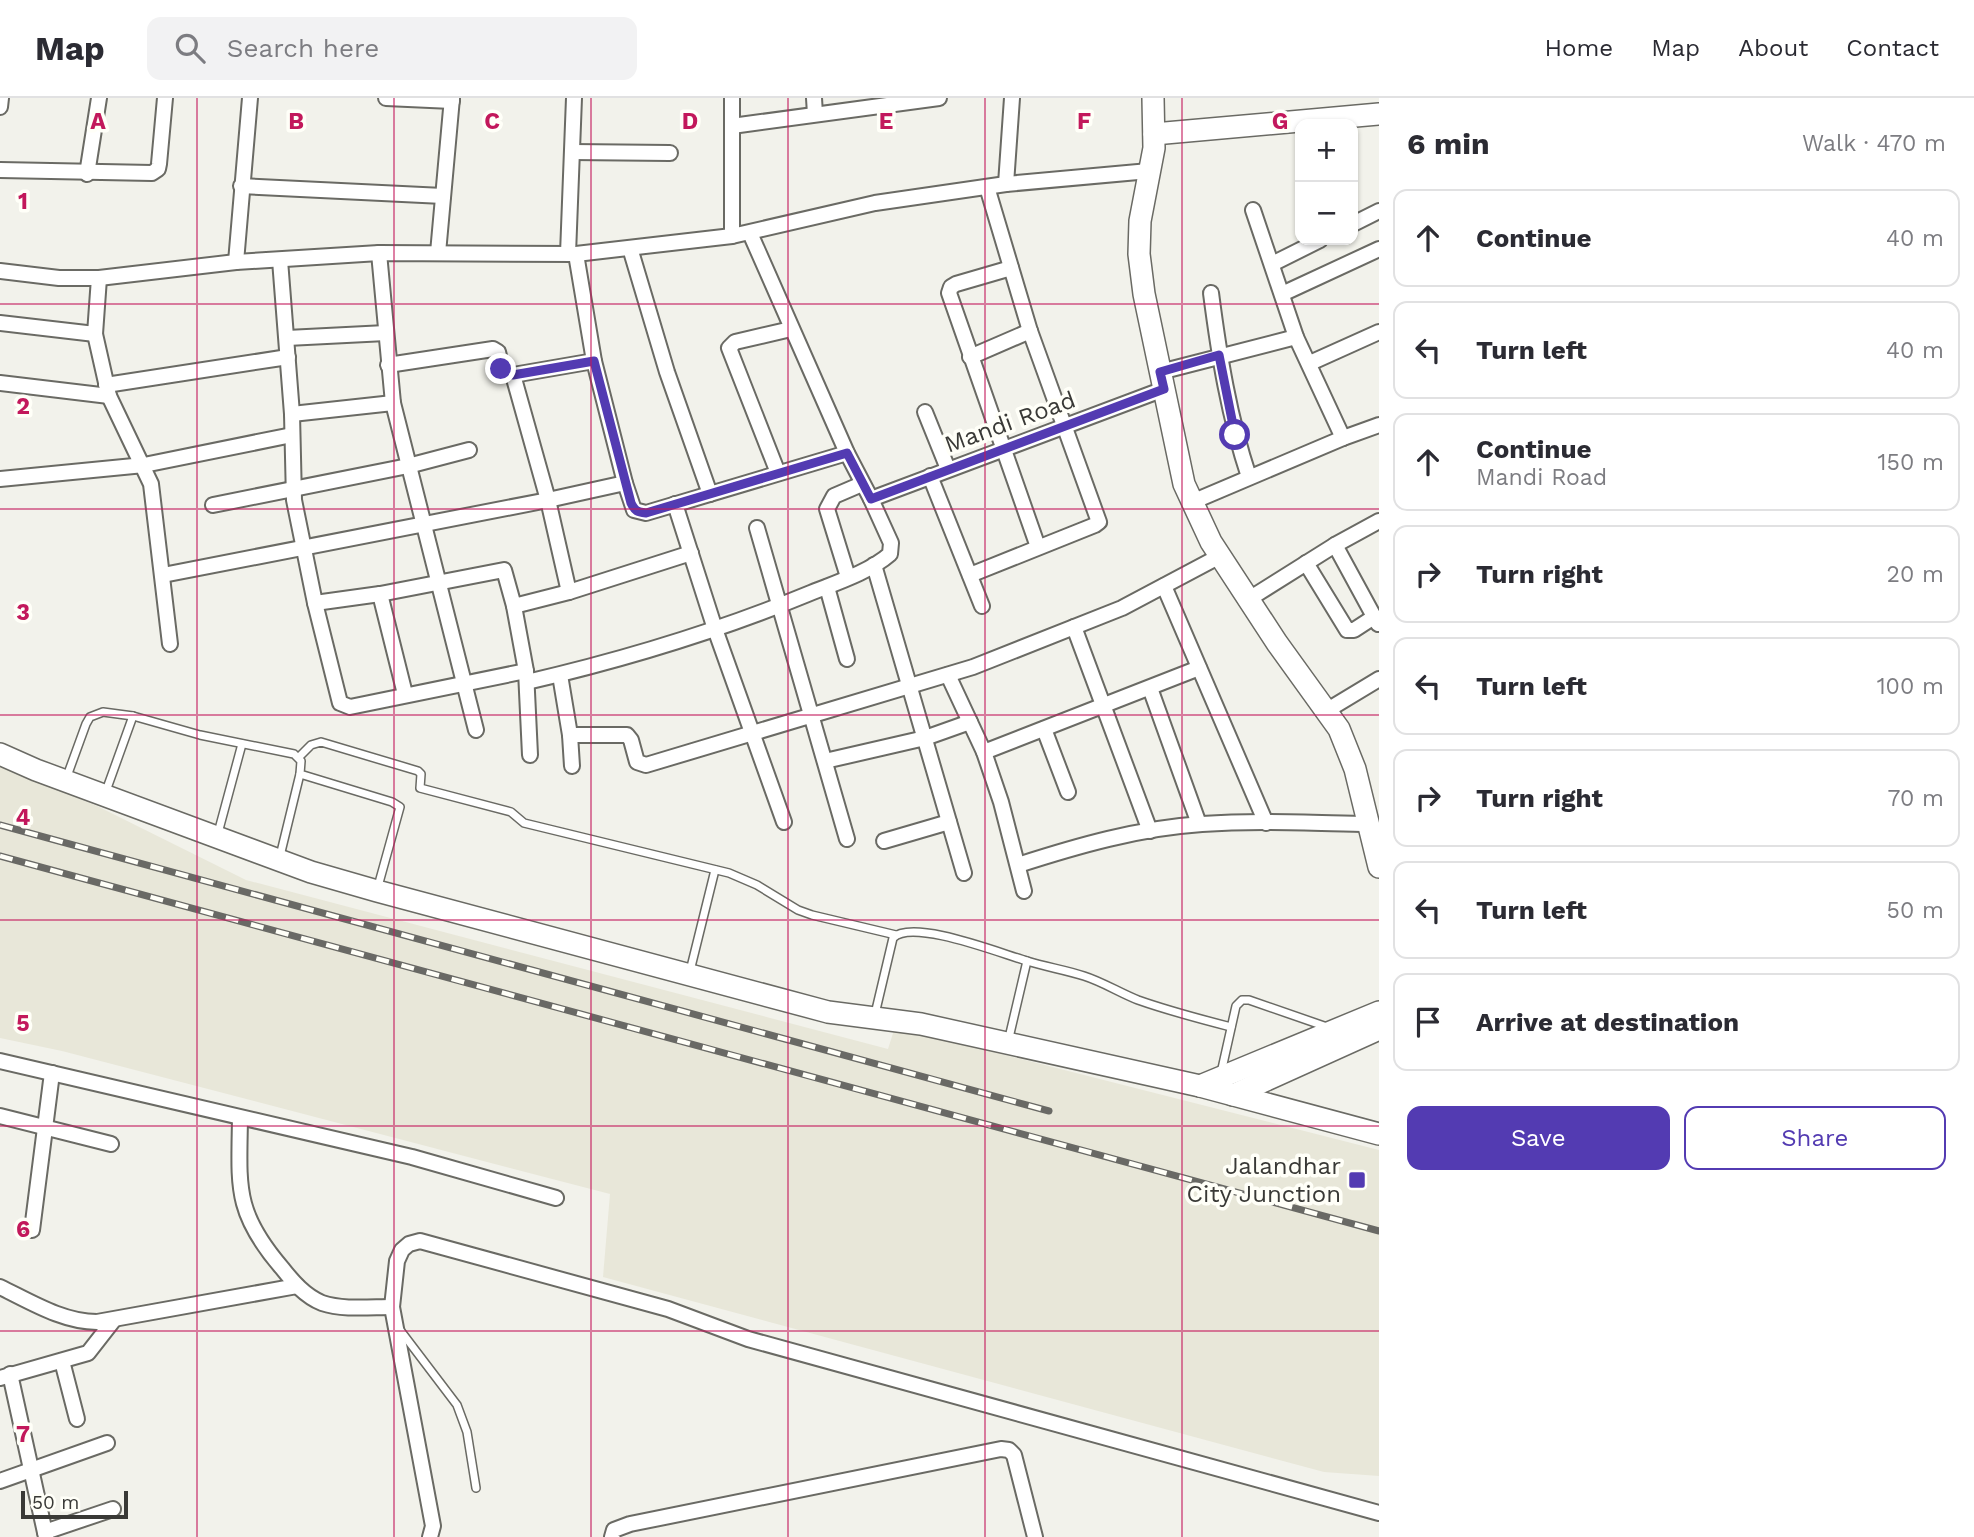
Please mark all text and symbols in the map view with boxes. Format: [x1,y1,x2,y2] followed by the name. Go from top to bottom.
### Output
[147,17,637,80] search box
[35,29,105,68] text: Map
[171,29,209,67] icon: search
[227,33,379,63] text: Search here
[1545,34,1613,62] text: Home
[1651,34,1700,62] text: Map
[1738,34,1808,62] text: About
[1846,34,1939,62] text: Contact
[90,108,106,135] text: A
[288,108,304,135] text: B
[484,108,500,135] text: C
[682,108,698,135] text: D
[879,108,893,135] text: E
[1077,108,1091,135] text: F
[1272,108,1288,135] text: G
[1295,119,1358,245] map controls
[1295,119,1358,182] button: +
[1407,126,1490,161] text: 6 min
[1802,130,1946,157] text: Walk · 470 m
[1295,182,1358,245] button: −
[18,188,28,215] text: 1
[1409,219,1447,257] icon: ahead
[1476,223,1592,253] text: Continue
[1886,225,1944,252] text: 40 m
[1409,331,1447,369] icon: left
[1476,335,1587,365] text: Turn left
[1886,337,1944,364] text: 40 m
[485,353,516,384] route end
[941,385,1079,459] street label: Mandi Road
[16,393,30,420] text: 2
[1219,419,1250,450] route start
[1476,434,1592,464] text: Continue
[1409,443,1447,481] icon: ahead
[1878,449,1944,476] text: 150 m
[1476,464,1607,491] text: Mandi Road
[1409,555,1447,593] icon: right
[1476,559,1603,589] text: Turn right
[1887,561,1944,588] text: 20 m
[16,599,30,626] text: 3
[1409,667,1447,705] icon: left
[1476,671,1587,701] text: Turn left
[1877,673,1944,700] text: 100 m
[1409,779,1447,817] icon: right
[1476,783,1603,813] text: Turn right
[1887,785,1944,812] text: 70 m
[16,804,31,831] text: 4
[1409,891,1447,929] icon: left
[1476,895,1587,925] text: Turn left
[1887,897,1944,924] text: 50 m
[1409,1003,1447,1041] icon: arrive
[1476,1007,1739,1037] text: Arrive at destination
[16,1010,30,1037] text: 5
[1407,1106,1670,1170] button: Save
[1684,1106,1946,1170] button: Share
[1187,1152,1341,1208] place label: Jalandhar City Junction
[1347,1170,1367,1190] marker: Jalandhar City Junction
[16,1216,30,1243] text: 6
[16,1421,30,1448] text: 7
[21,1488,128,1520] scale bar
[32,1491,79,1514] text: 50 m

